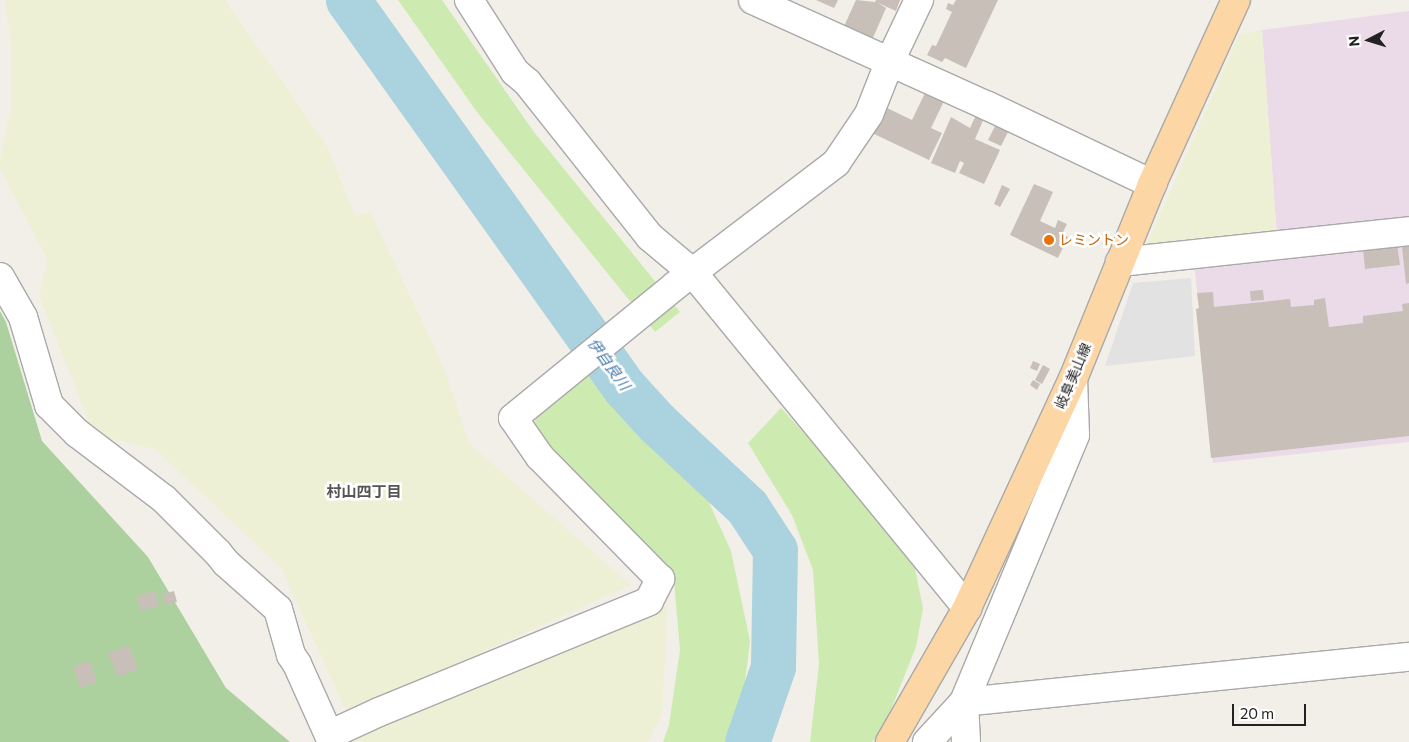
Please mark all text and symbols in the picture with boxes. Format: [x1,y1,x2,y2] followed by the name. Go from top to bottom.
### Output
[1344,15,1394,65] north arrow
[1345,35,1362,47] text: N
[1059,232,1129,248] place label: レミントン
[1043,234,1055,246] marker: レミントン
[584,334,634,394] water label: 伊自良川
[1052,341,1094,411] street label: 岐阜美山線
[327,483,401,501] district label: 村山四丁目
[1234,694,1308,726] scale bar
[1240,704,1274,722] text: 20 m

